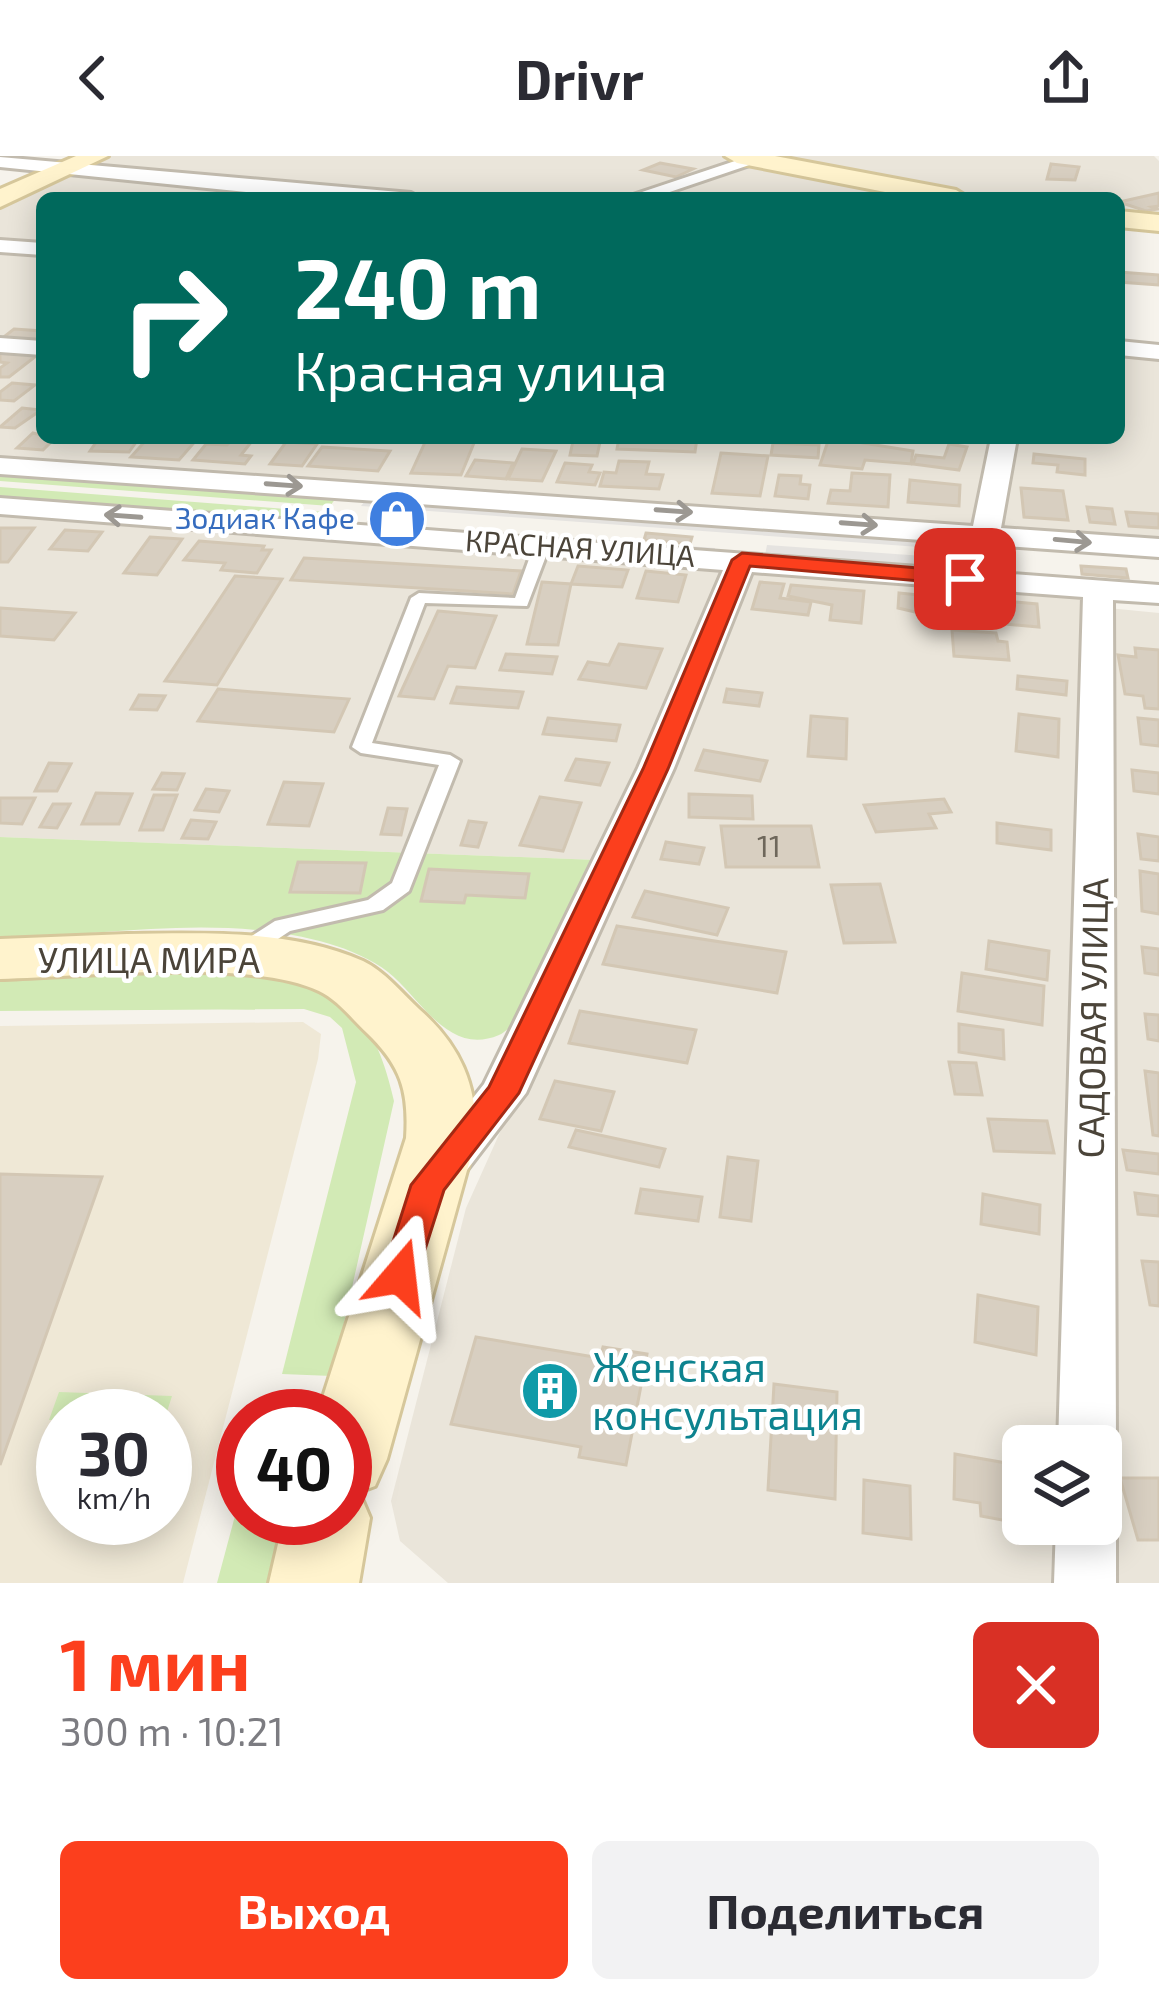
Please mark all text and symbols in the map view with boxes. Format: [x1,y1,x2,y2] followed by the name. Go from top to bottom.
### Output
[60,45,126,111] icon: back
[1033,45,1099,111] icon: share
[515,46,644,111] text: Drivr
[294,235,541,336] text: 240 m
[96,240,252,396] icon: right
[294,337,668,402] text: Красная улица
[264,474,303,497] one-way arrow
[366,488,428,550] shop icon: Зодиак Кафе
[175,499,355,535] place label: Зодиак Кафе
[653,500,692,523] one-way arrow
[104,504,143,527] one-way arrow
[839,513,878,536] one-way arrow
[464,521,697,573] street label: КРАСНАЯ УЛИЦА
[914,528,1016,630] pin
[1053,530,1092,553] one-way arrow
[932,546,998,612] icon: arrive
[757,827,781,863] house number: 11
[1068,877,1115,1159] street label: САДОВАЯ УЛИЦА
[38,937,261,980] street label: УЛИЦА МИРА
[337,1213,463,1339] position arrow
[592,1340,863,1439] place label: Женская консультация
[519,1360,581,1422] building icon: Женская консультация
[216,1389,372,1545] speed limit sign: 40
[78,1416,150,1488] text: 30
[1002,1425,1122,1545] map controls
[1002,1425,1122,1545] button: layers
[77,1479,151,1515] text: km/h
[60,1619,251,1705] text: 1 мин
[973,1622,1099,1748] button: close
[60,1707,284,1754] text: 300 m · 10:21
[60,1841,568,1979] button: Выход
[592,1841,1099,1979] button: Поделиться

